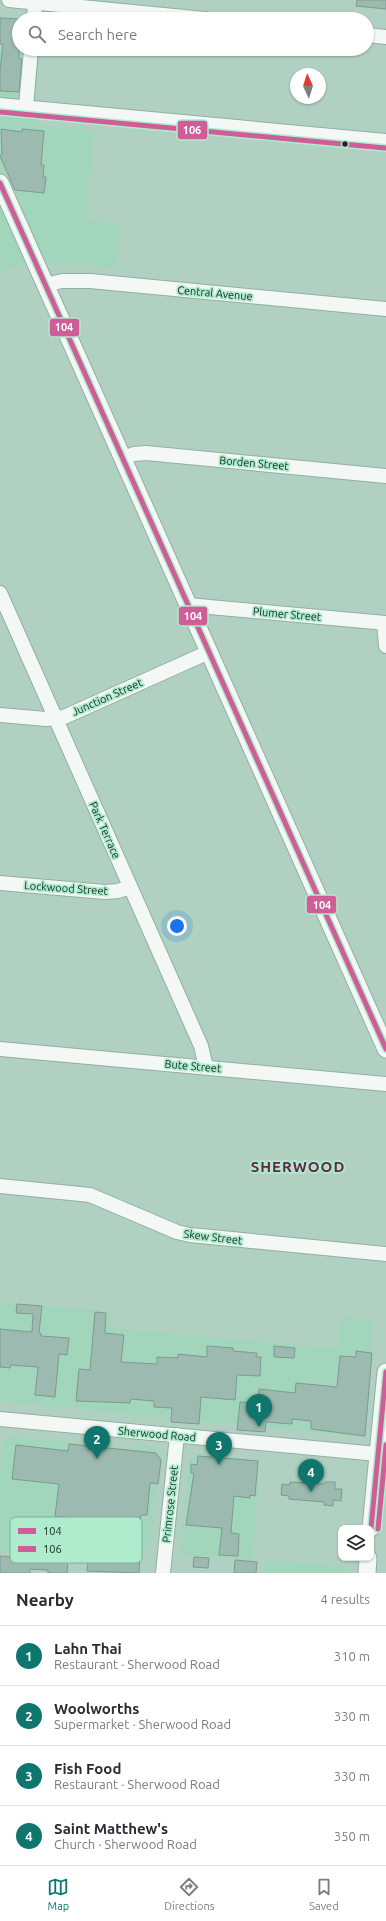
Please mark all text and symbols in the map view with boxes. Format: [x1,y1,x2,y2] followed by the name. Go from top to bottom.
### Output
[12,12,374,56] search box
[26,23,48,45] icon: search
[58,26,137,43] text: Search here
[290,68,326,104] north arrow
[177,120,208,140] line badge: 106
[183,124,201,136] text: 106
[340,139,350,149] unlabelled marker
[177,284,253,302] street label: Central Avenue
[49,318,80,337] line badge: 104
[55,321,73,333] text: 104
[219,454,290,472] street label: Borden Street
[252,605,322,623] street label: Plumer Street
[178,606,208,626] line badge: 104
[184,610,202,622] text: 104
[70,676,145,718] street label: Junction Street
[87,800,123,860] street label: Park Terrace
[24,879,109,897] street label: Lockwood Street
[306,895,337,914] line badge: 104
[313,899,331,911] text: 104
[167,916,187,936] your location
[164,1058,223,1075] street label: Bute Street
[251,1158,345,1175] district label: SHERWOOD
[183,1227,244,1247] street label: Skew Street
[246,1394,272,1427] pin: 1
[118,1425,196,1443] street label: Sherwood Road
[84,1426,110,1459] pin: 2
[206,1432,232,1465] pin: 3
[298,1459,324,1492] pin: 4
[160,1464,180,1543] street label: Primrose Street
[10,1517,142,1563] legend
[43,1525,62,1537] text: 104
[338,1525,374,1561] map controls
[338,1525,374,1561] button: layers
[43,1543,62,1555] text: 106
[16,1590,74,1609] text: Nearby
[320,1592,370,1606] text: 4 results
[54,1640,122,1657] text: Lahn Thai
[25,1649,33,1663] text: 1
[334,1649,370,1663] text: 310 m
[54,1657,220,1671] text: Restaurant · Sherwood Road
[54,1700,139,1717] text: Woolworths
[25,1709,33,1723] text: 2
[334,1709,370,1723] text: 330 m
[54,1717,231,1731] text: Supermarket · Sherwood Road
[54,1760,121,1777] text: Fish Food
[25,1769,33,1783] text: 3
[334,1769,370,1783] text: 330 m
[54,1777,220,1791] text: Restaurant · Sherwood Road
[54,1820,168,1837] text: Saint Matthew's
[25,1829,33,1843] text: 4
[334,1829,370,1843] text: 350 m
[54,1837,197,1851] text: Church · Sherwood Road
[47,1876,69,1912] tab: Map
[164,1876,215,1912] tab: Directions
[309,1876,339,1912] tab: Saved

